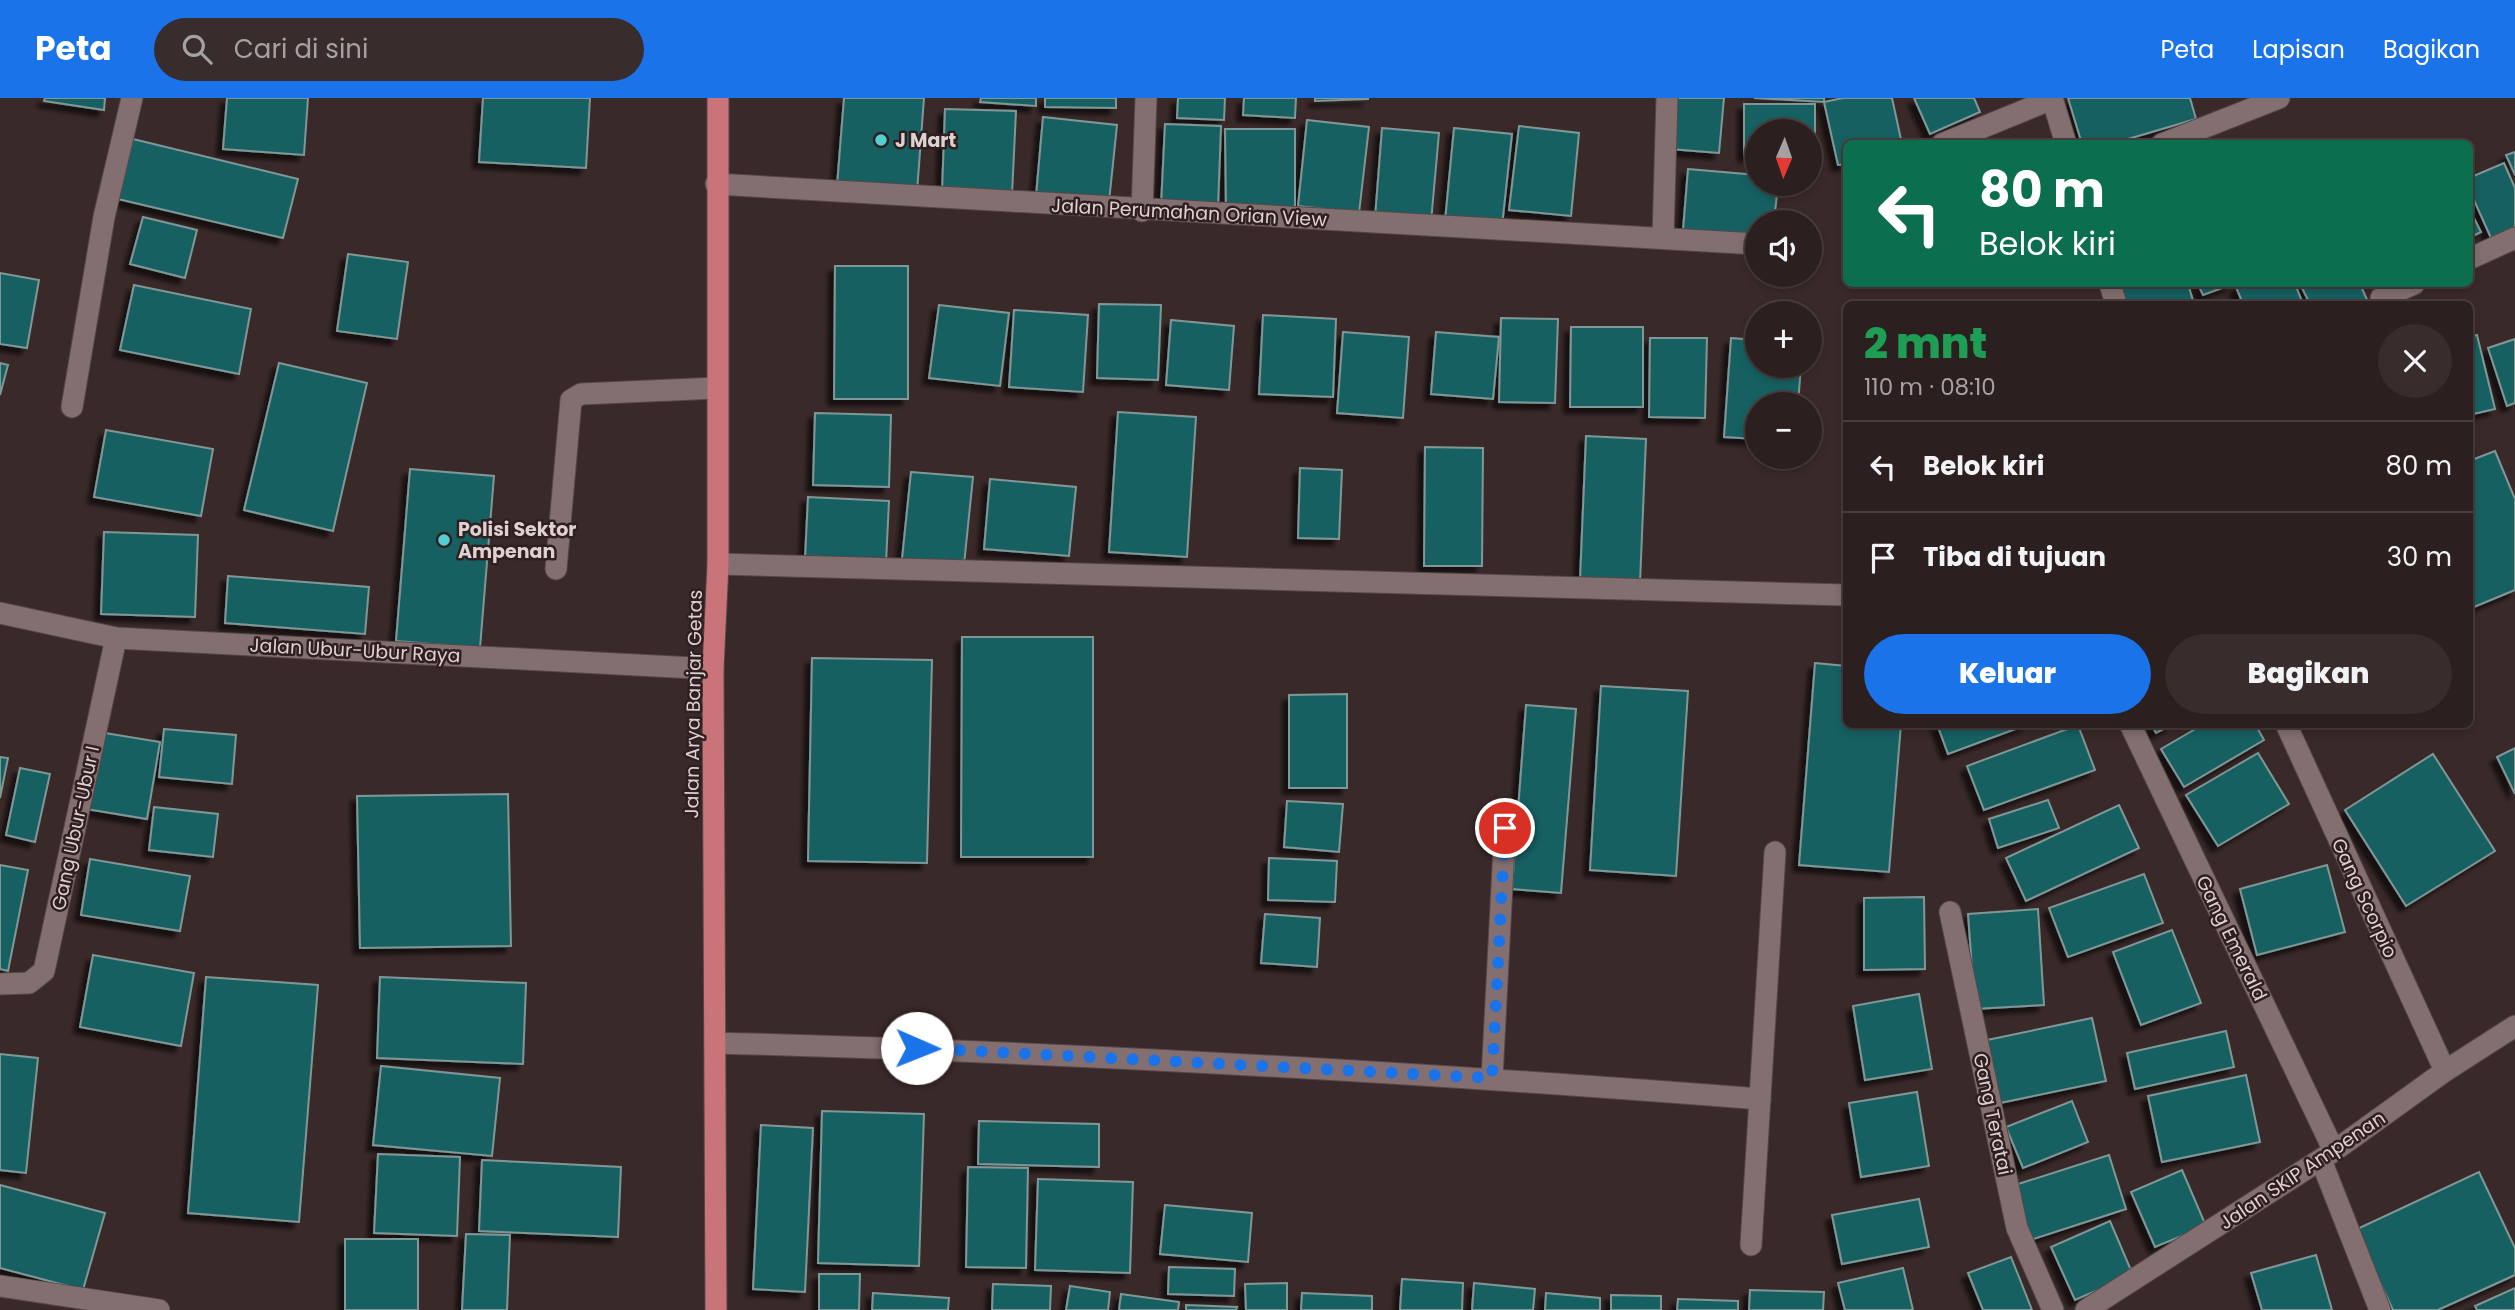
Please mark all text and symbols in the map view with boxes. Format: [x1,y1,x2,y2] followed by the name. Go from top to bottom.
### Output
[154,18,644,81] search box
[35,25,112,72] text: Peta
[178,30,216,68] icon: search
[234,31,368,67] text: Cari di sini
[2160,33,2214,66] text: Peta
[2252,33,2345,66] text: Lapisan
[2383,33,2480,66] text: Bagikan
[1745,119,1822,196] north arrow
[1745,119,1822,469] map controls
[895,127,956,154] place label: J Mart
[873,132,889,148] marker: J Mart
[1979,156,2105,224] text: 80 m
[1864,168,1955,259] icon: left
[1050,192,1328,233] street label: Jalan Perumahan Orian View
[1745,210,1822,287] button: sound
[1979,221,2116,266] text: Belok kiri
[1745,301,1822,378] button: +
[1864,314,1987,373] text: 2 mnt
[2378,324,2452,398] button: close
[1864,371,1996,403] text: 110 m · 08:10
[1745,392,1822,469] button: −
[1864,448,1902,486] icon: left
[1923,448,2045,484] text: Belok kiri
[2386,448,2452,484] text: 80 m
[458,516,576,565] place label: Polisi Sektor Ampenan
[436,532,452,548] marker: Polisi Sektor Ampenan
[1864,539,1902,577] icon: arrive
[1923,539,2106,575] text: Tiba di tujuan
[2387,539,2452,575] text: 30 m
[678,589,709,819] street label: Jalan Arya Banjar Getas
[249,631,461,670] street label: Jalan Ubur-Ubur Raya
[1864,634,2151,714] button: Keluar
[2165,634,2452,714] button: Bagikan
[45,743,106,913] street label: Gang Ubur-Ubur I
[1475,798,1535,858] pin
[1486,809,1524,847] icon: arrive
[2325,834,2404,963] street label: Gang Scorpio
[2190,871,2274,1005] street label: Gang Emerald
[880,1011,954,1085] position arrow
[1966,1051,2019,1178] street label: Gang Teratai
[2214,1105,2391,1236] street label: Jalan SKIP Ampenan

